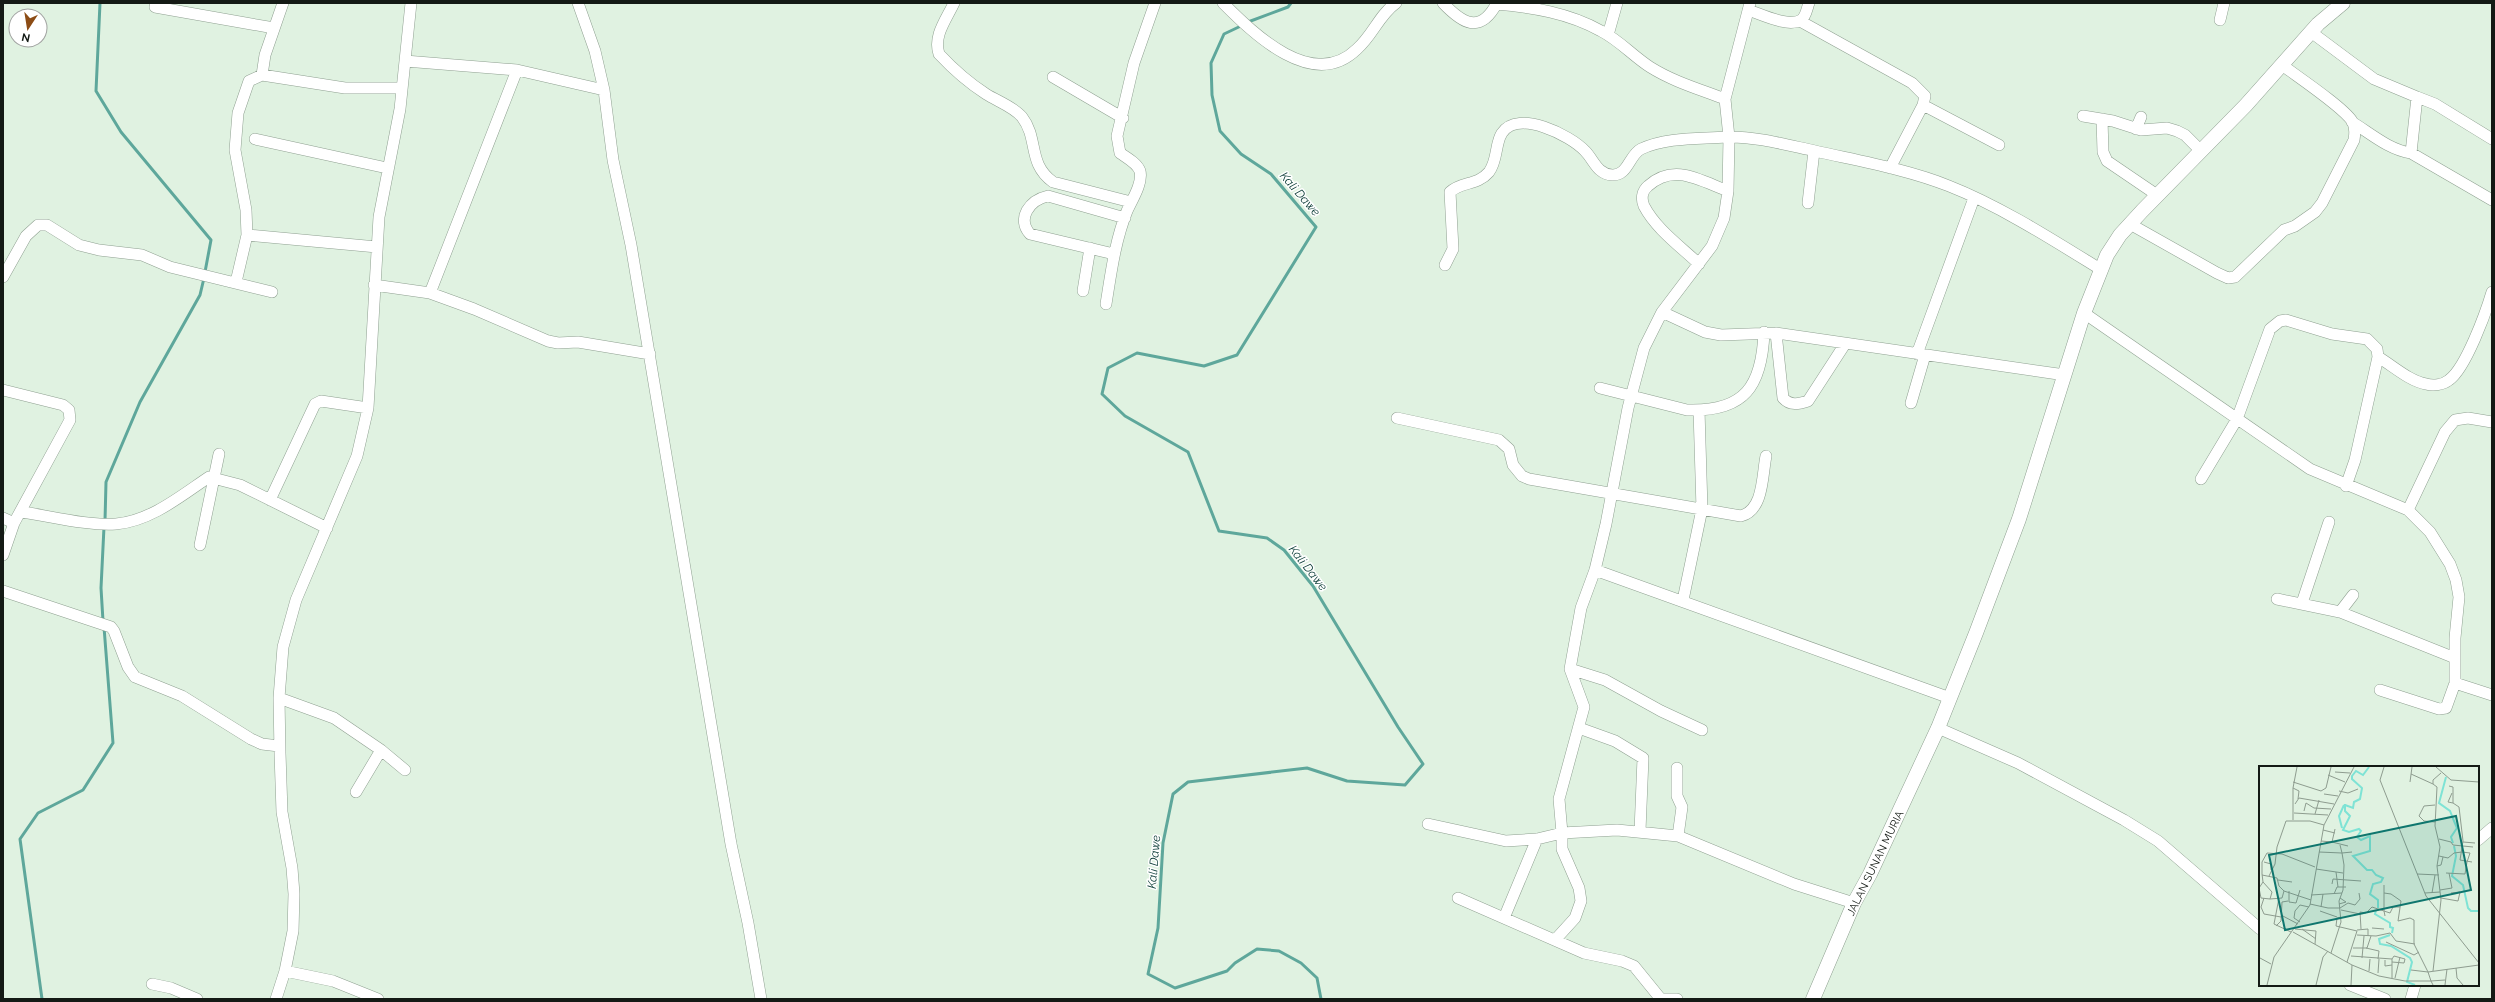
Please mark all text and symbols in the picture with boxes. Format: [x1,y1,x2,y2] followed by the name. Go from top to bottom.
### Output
[8,8,48,48] north arrow
[21,30,31,45] text: N
[1277,169,1323,219] water label: Kali Dawe
[1286,543,1330,594] water label: Kali Dawe
[2259,766,2479,986] inset map
[1844,808,1907,918] street label: JALAN SUNAN MURIA
[1145,834,1163,889] water label: Kali Dawe

